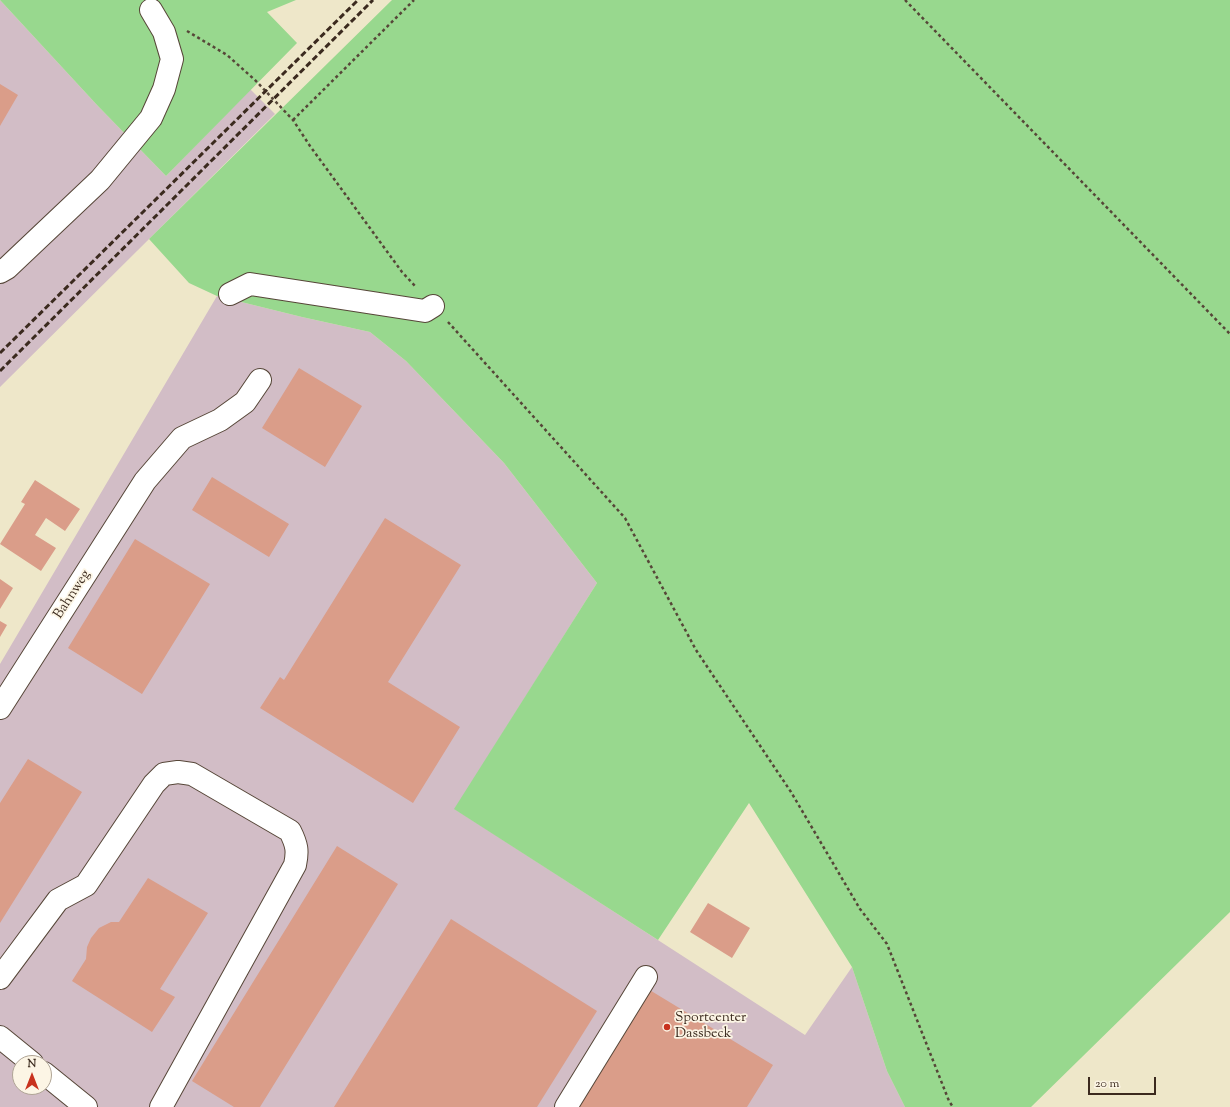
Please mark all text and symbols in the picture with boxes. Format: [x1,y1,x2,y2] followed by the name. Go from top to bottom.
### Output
[51,567,95,623] street label: Bahnweg
[675,1011,746,1044] place label: Sportcenter Dassbeck
[662,1022,672,1032] marker: Sportcenter Dassbeck
[12,1055,52,1095] north arrow
[28,1056,36,1072] text: N
[1090,1069,1158,1095] scale bar
[1095,1075,1119,1093] text: 20 m

